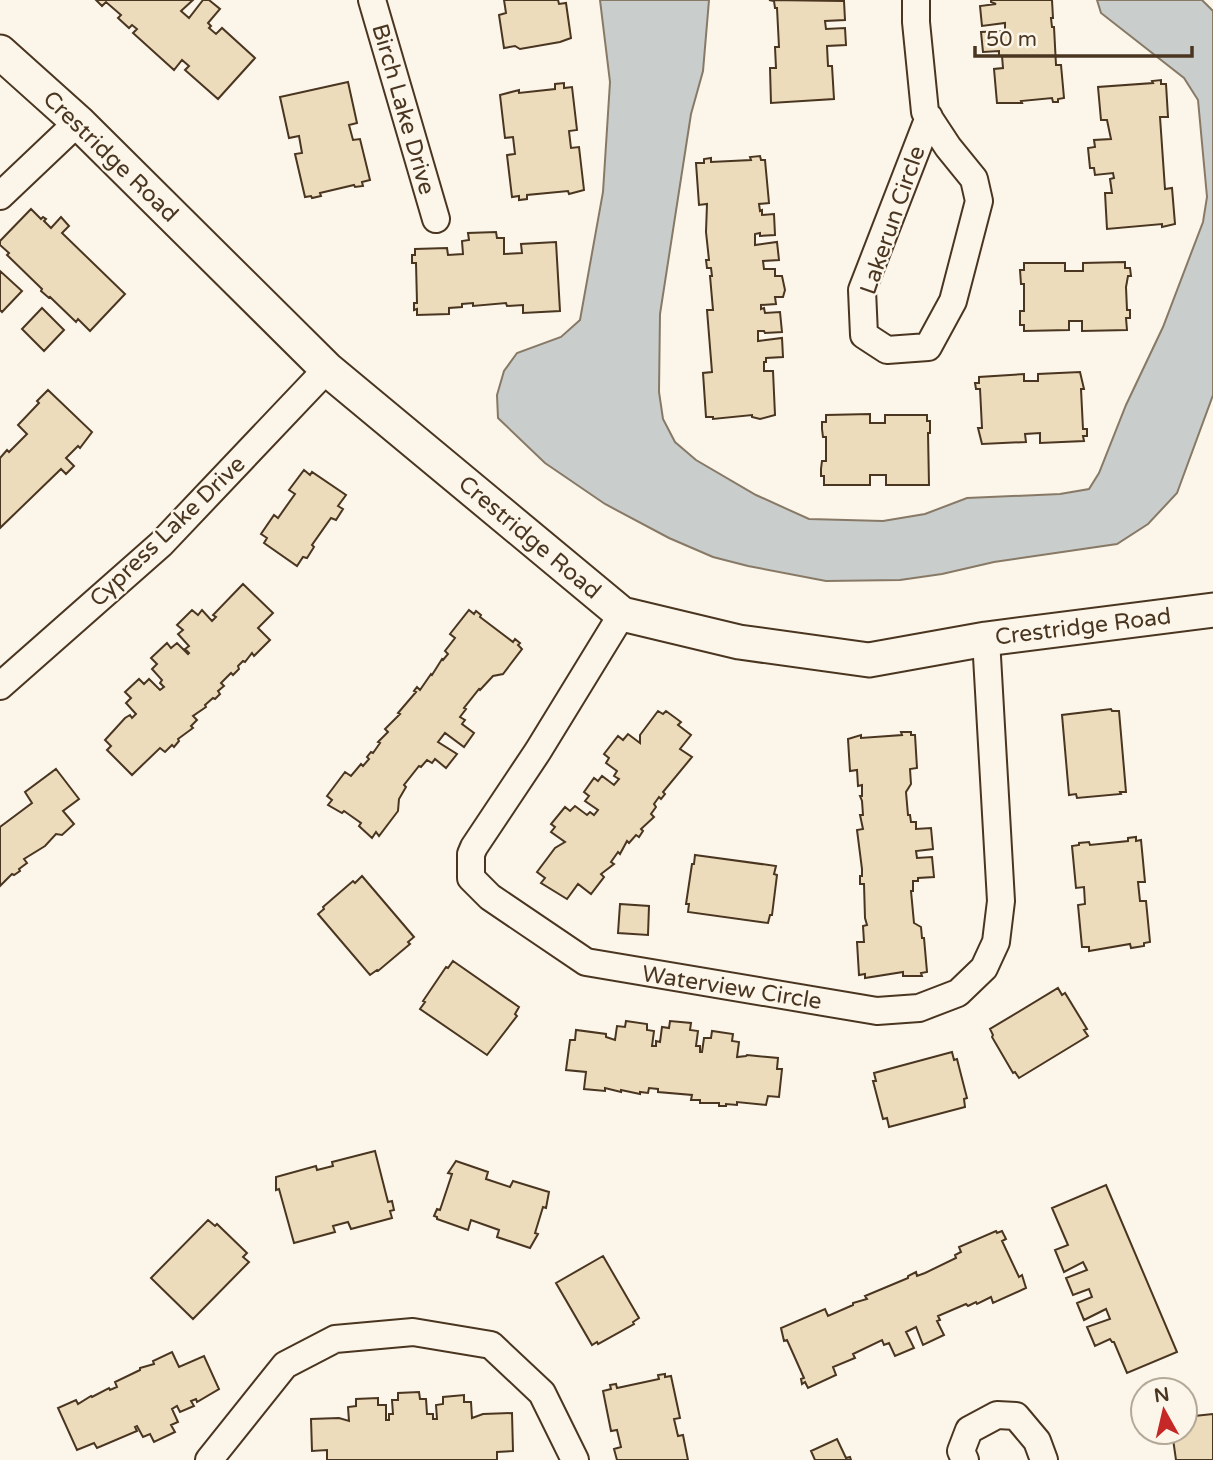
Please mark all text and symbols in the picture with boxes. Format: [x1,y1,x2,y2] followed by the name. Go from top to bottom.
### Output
[975,14,1192,58] scale bar
[365,21,441,198] street label: Birch Lake Drive
[986,27,1037,52] text: 50 m
[37,85,184,228] street label: Crestridge Road
[854,142,931,298] street label: Lakerun Circle
[84,450,251,613] street label: Cypress Lake Drive
[452,470,606,606] street label: Crestridge Road
[993,602,1173,652] street label: Crestridge Road
[640,960,824,1016] street label: Waterview Circle
[1129,1376,1199,1446] north arrow
[1153,1383,1171,1407] text: N

